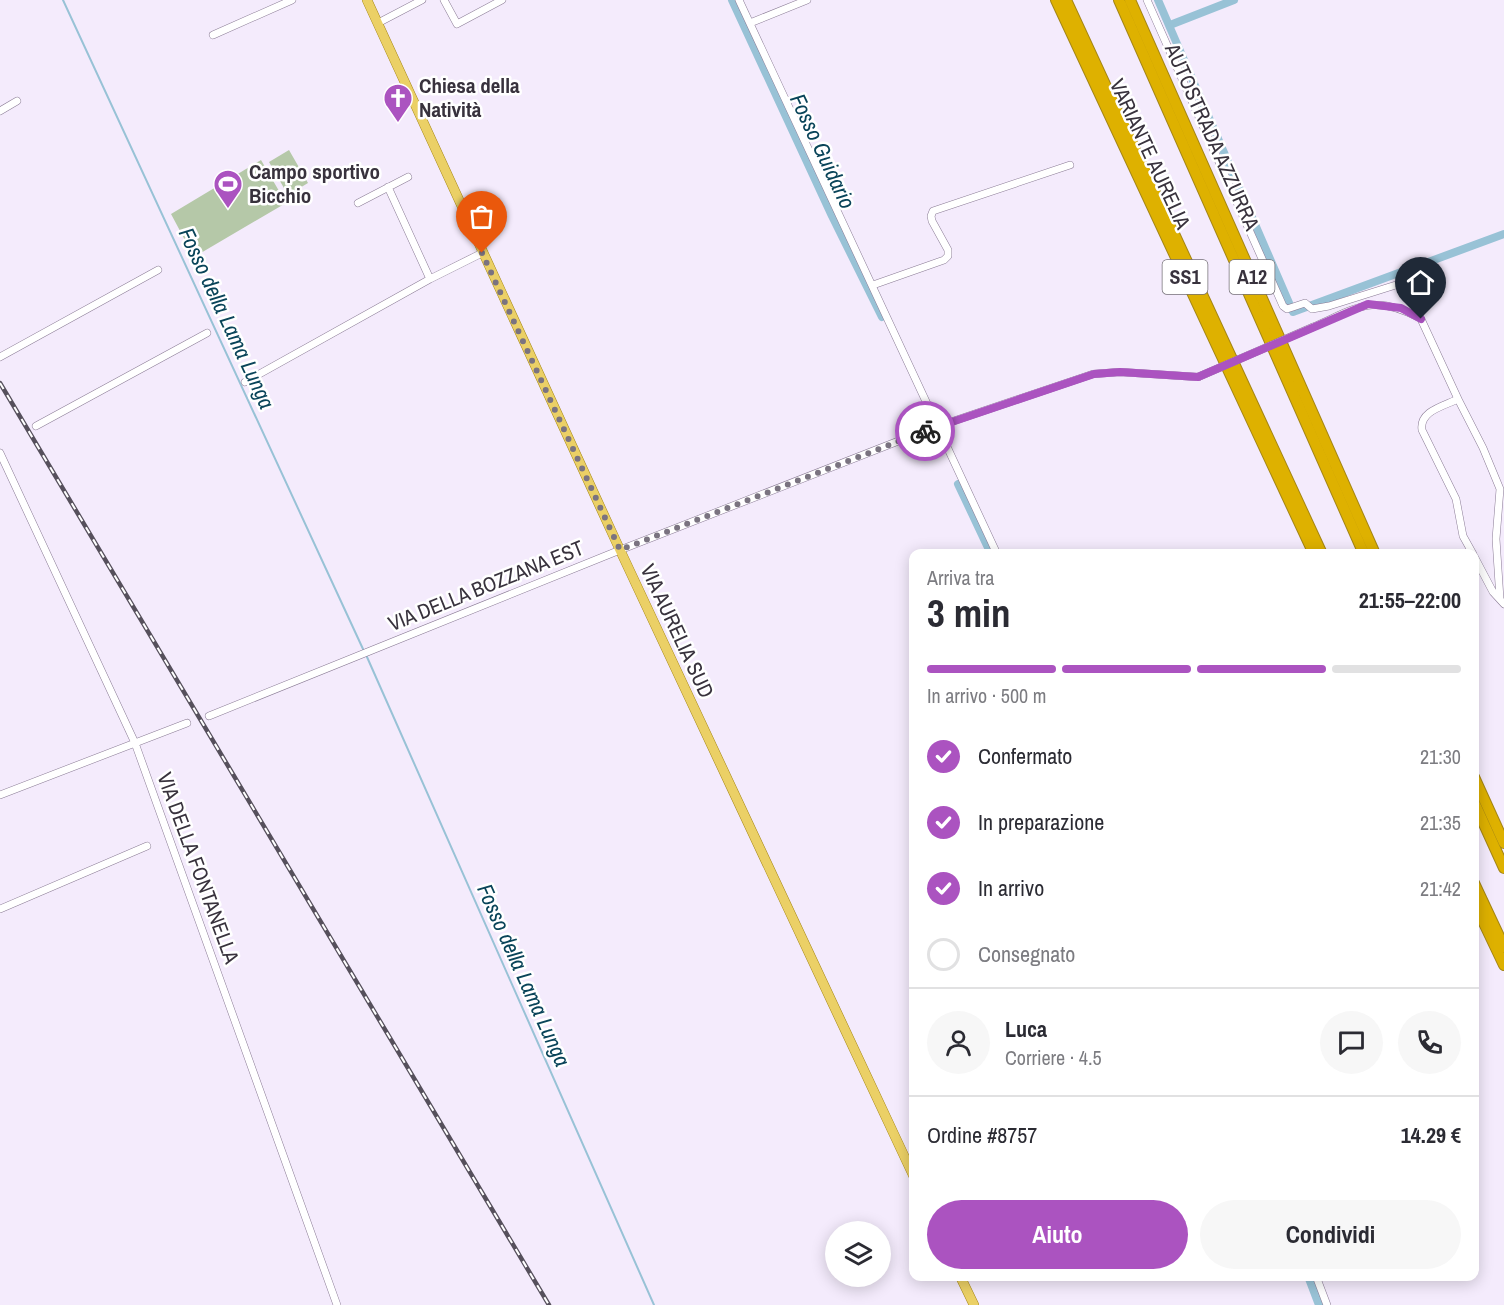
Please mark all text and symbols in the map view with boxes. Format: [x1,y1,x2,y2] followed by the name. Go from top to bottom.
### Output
[1158,38,1267,235] street label: AUTOSTRADA AZZURRA
[419,71,520,124] place label: Chiesa della Natività
[1103,74,1198,234] street label: VARIANTE AURELIA
[382,82,414,124] church icon: Chiesa della Natività
[783,89,863,213] water label: Fosso Guidario
[249,157,380,210] place label: Campo sportivo Bicchio
[212,168,244,210] sports icon: Campo sportivo Bicchio
[456,191,507,253] pin
[465,200,498,233] icon: bag
[172,222,282,414] water label: Fosso della Lama Lunga
[1395,257,1446,319] pin
[1162,260,1208,294] road number: SS1
[1230,260,1274,294] road number: A12
[1404,266,1437,299] icon: home
[895,401,955,461] courier
[909,415,942,448] icon: bike
[384,533,588,638] street label: VIA DELLA BOZZANA EST
[634,559,721,702] street label: VIA AURELIA SUD
[927,564,994,591] text: Arriva tra
[1359,585,1461,615] text: 21:55–22:00
[927,587,1011,639] text: 3 min
[927,682,1046,709] text: In arrivo · 500 m
[927,740,960,773] icon: check
[978,741,1072,771] text: Confermato
[1420,743,1461,770] text: 21:30
[150,768,247,968] street label: VIA DELLA FONTANELLA
[927,806,960,839] icon: check
[978,807,1104,837] text: In preparazione
[1420,809,1461,836] text: 21:35
[927,872,960,905] icon: check
[978,873,1044,903] text: In arrivo
[1420,875,1461,902] text: 21:42
[470,879,578,1071] water label: Fosso della Lama Lunga
[978,939,1075,969] text: Consegnato
[927,1011,990,1074] button: person
[1320,1011,1383,1074] button: chat
[1398,1011,1461,1074] button: phone
[1005,1014,1047,1044] text: Luca
[1005,1044,1102,1071] text: Corriere · 4.5
[927,1120,1037,1150] text: Ordine #8757
[1401,1120,1461,1150] text: 14.29 €
[927,1200,1188,1269] button: Aiuto
[1200,1200,1461,1269] button: Condividi
[825,1221,891,1287] map controls
[825,1221,891,1287] button: layers

